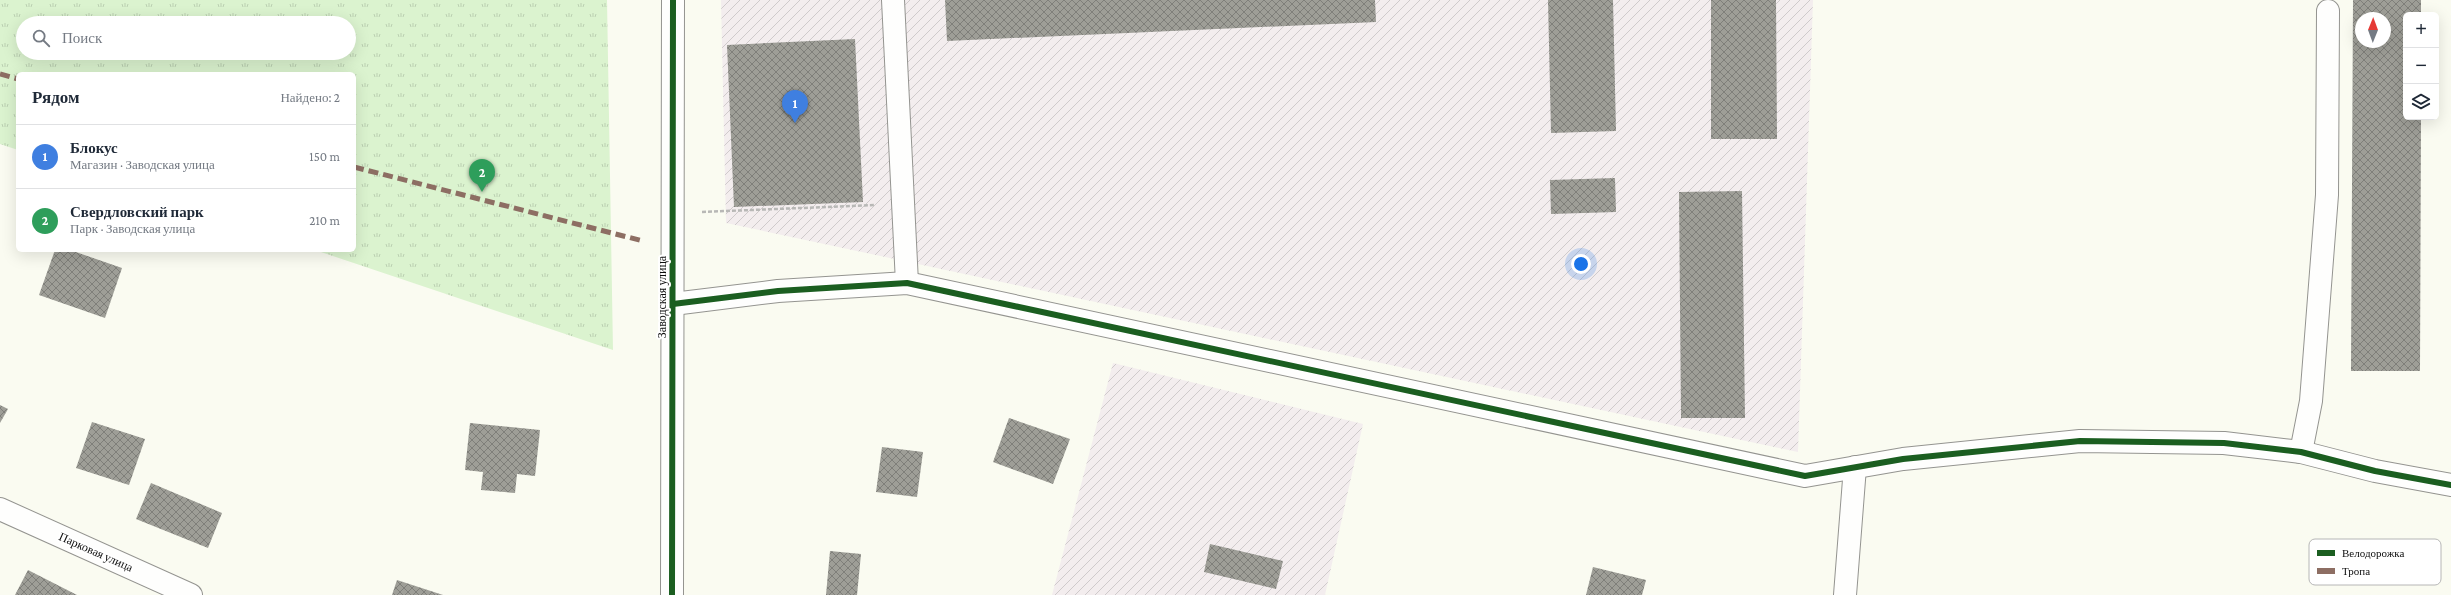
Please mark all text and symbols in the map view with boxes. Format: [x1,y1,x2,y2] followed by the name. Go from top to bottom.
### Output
[2355,12,2391,48] north arrow
[2403,12,2439,120] map controls
[2403,12,2439,48] button: +
[16,16,356,60] search box
[30,27,52,49] icon: search
[62,30,102,46] text: Поиск
[2403,48,2439,84] button: −
[2403,84,2439,120] button: layers
[32,88,80,107] text: Рядом
[280,90,340,105] text: Найдено: 2
[782,90,808,123] pin: 1
[70,140,118,156] text: Блокус
[43,149,47,164] text: 1
[309,149,340,164] text: 150 m
[70,157,215,172] text: Магазин · Заводская улица
[469,159,495,192] pin: 2
[70,204,204,220] text: Свердловский парк
[42,213,48,228] text: 2
[309,213,340,228] text: 210 m
[70,221,195,236] text: Парк · Заводская улица
[1571,254,1591,274] your location
[655,255,669,338] street label: Заводская улица
[57,529,136,575] street label: Парковая улица
[2309,539,2441,585] legend
[2342,547,2404,559] text: Велодорожка
[2342,565,2370,577] text: Тропа

